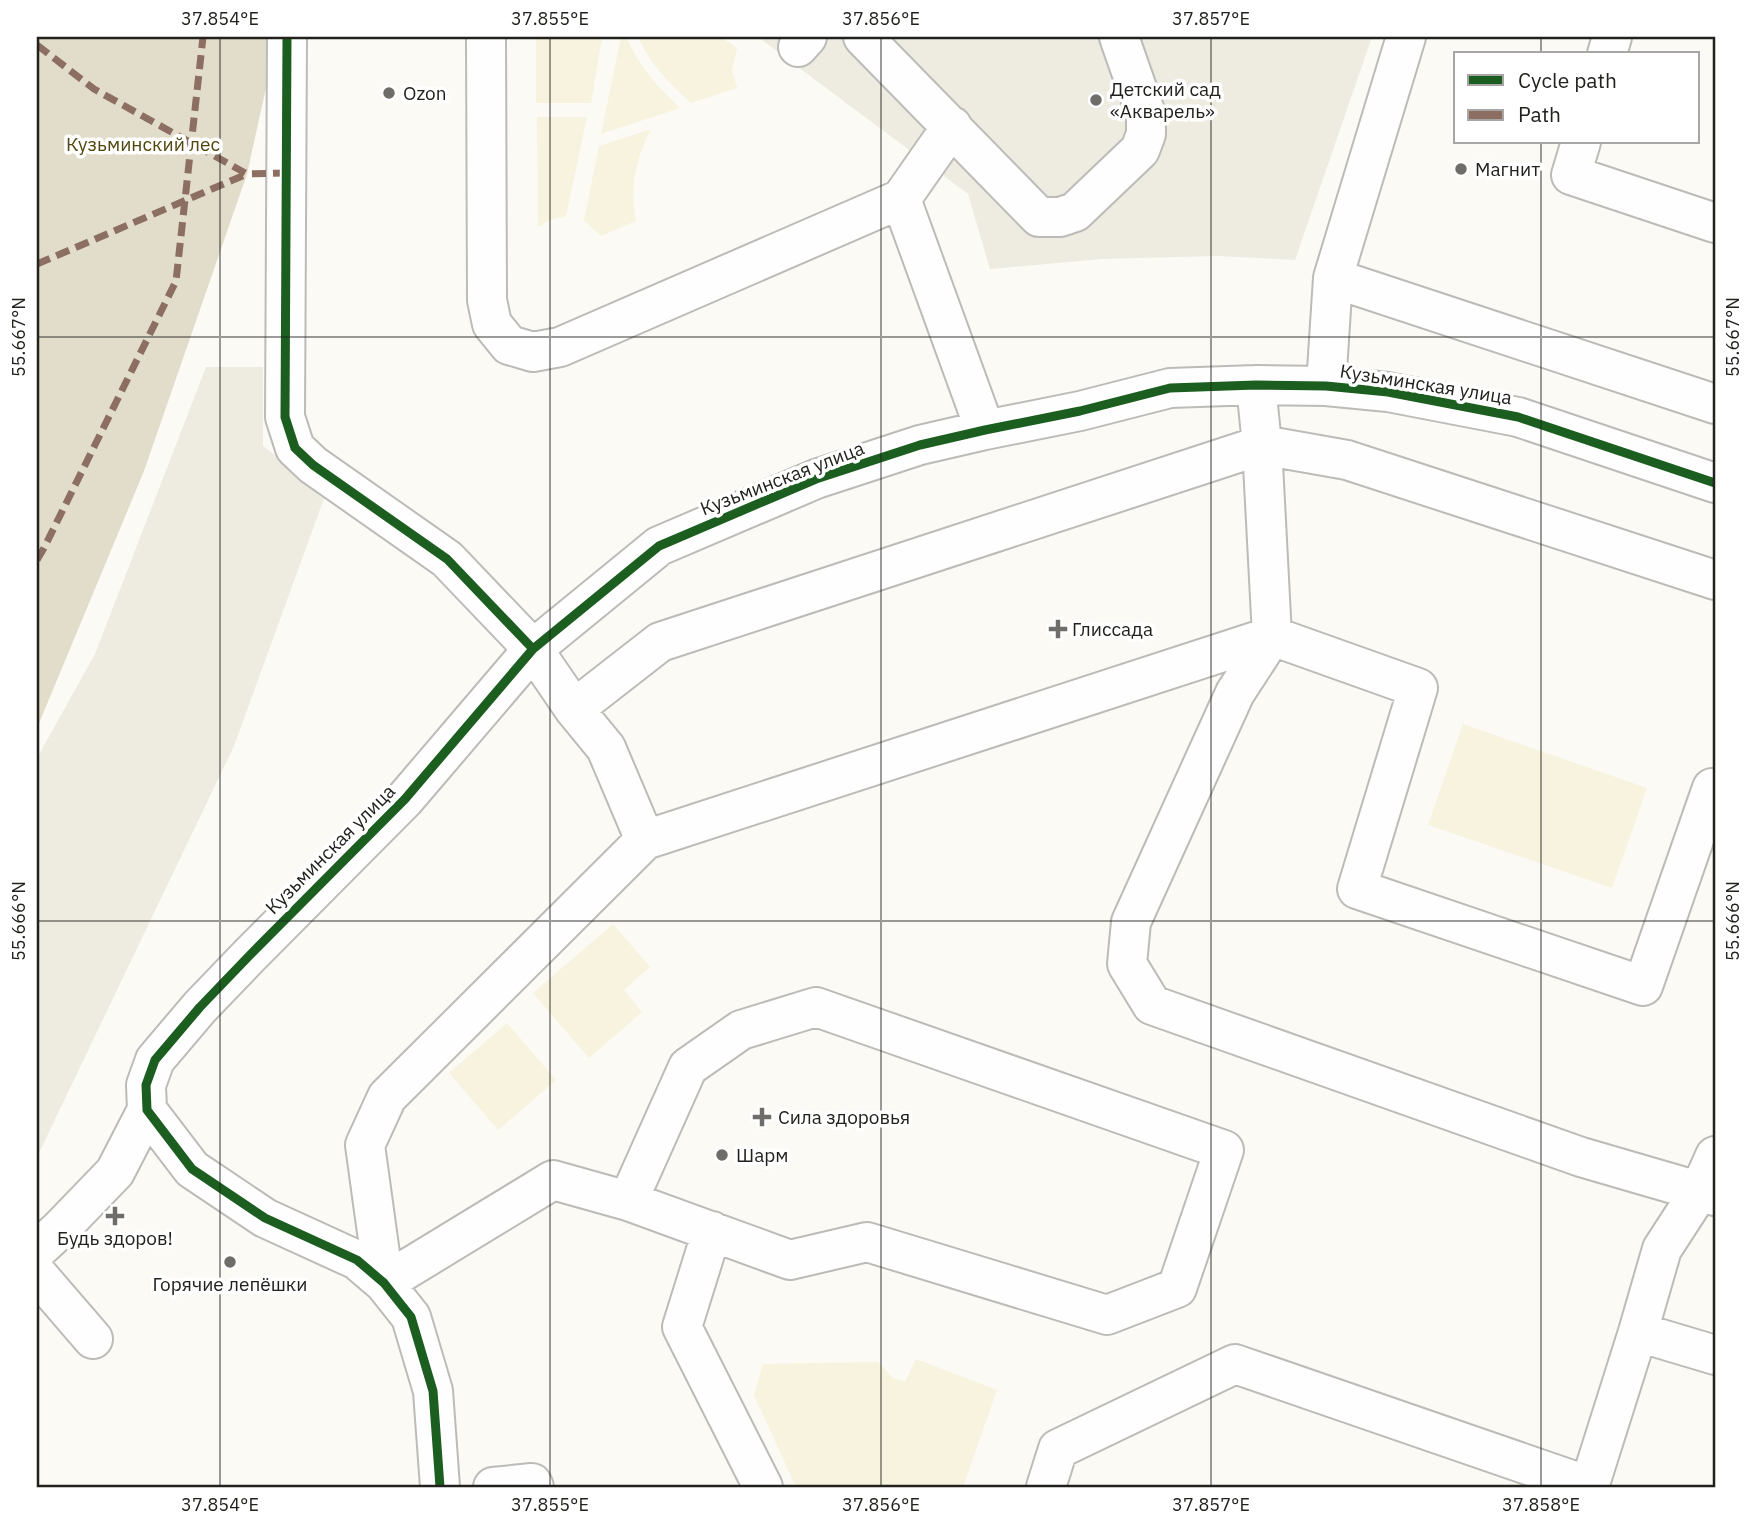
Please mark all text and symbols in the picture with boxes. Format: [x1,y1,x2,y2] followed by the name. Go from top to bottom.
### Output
[181,7,259,30] text: 37.854°E
[511,7,589,30] text: 37.855°E
[842,7,920,30] text: 37.856°E
[1172,7,1250,30] text: 37.857°E
[1454,52,1700,144] legend
[1518,66,1617,94] text: Cycle path
[1110,77,1221,123] place label: Детский сад «Акварель»
[403,81,447,105] place label: Ozon
[381,85,397,101] marker: Ozon
[1088,92,1104,108] marker: Детский сад «Акварель»
[1518,100,1561,128] text: Path
[66,132,220,156] park label: Кузьминский лес
[1475,157,1540,181] place label: Магнит
[1453,161,1469,177] marker: Магнит
[7,297,30,377] text: 55.667°N
[1721,297,1744,377] text: 55.667°N
[1338,359,1514,409] street label: Кузьминская улица
[697,436,867,520] street label: Кузьминская улица
[1072,617,1153,641] place label: Глиссада
[1050,621,1066,637] marker: Глиссада
[260,779,400,919] street label: Кузьминская улица
[7,881,30,961] text: 55.666°N
[1721,881,1744,961] text: 55.666°N
[778,1105,910,1129] place label: Сила здоровья
[752,1107,772,1127] marker: Сила здоровья
[736,1143,789,1167] place label: Шарм
[714,1147,730,1163] marker: Шарм
[107,1208,123,1224] marker: Будь здоров!
[57,1226,173,1250] place label: Будь здоров!
[222,1254,238,1270] marker: Горячие лепёшки
[153,1272,307,1296] place label: Горячие лепёшки
[181,1493,259,1516] text: 37.854°E
[511,1493,589,1516] text: 37.855°E
[842,1493,920,1516] text: 37.856°E
[1172,1493,1250,1516] text: 37.857°E
[1502,1493,1580,1516] text: 37.858°E

